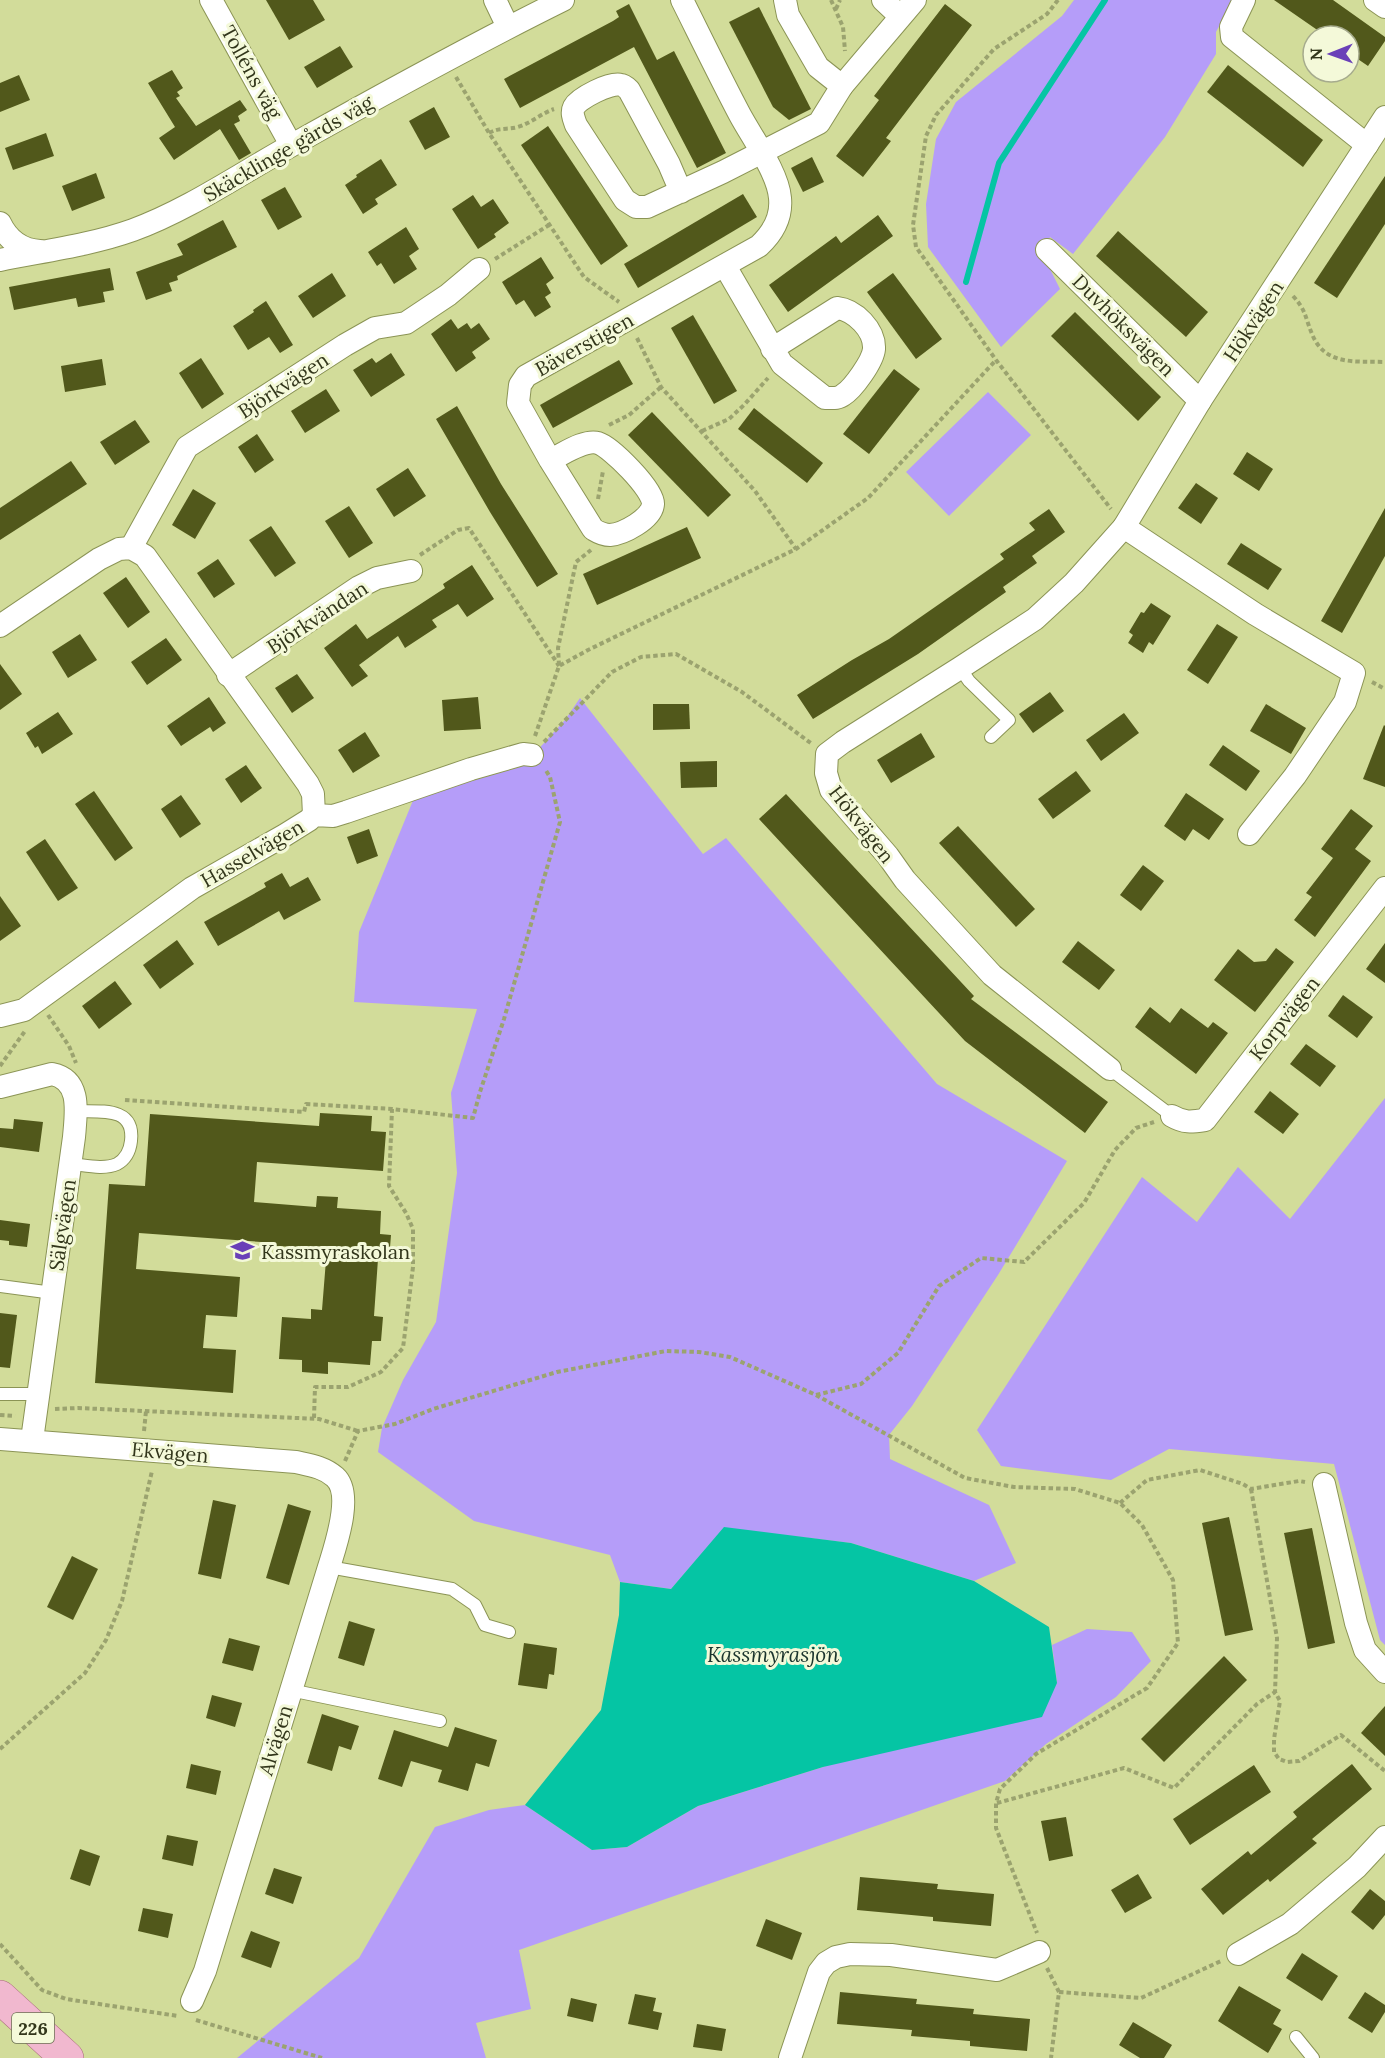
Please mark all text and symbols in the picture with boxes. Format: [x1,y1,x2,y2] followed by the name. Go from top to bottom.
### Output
[216,21,288,124] street label: Tolléns väg
[1301,24,1361,84] north arrow
[1306,48,1326,61] text: N
[199,89,378,207] street label: Skäcklinge gårds väg
[1068,269,1180,381] street label: Duvhöksvägen
[1218,276,1288,366] street label: Hökvägen
[530,307,638,381] street label: Bäverstigen
[233,347,333,423] street label: Björkvägen
[262,575,372,659] street label: Björkvändan
[824,780,900,868] street label: Hökvägen
[196,814,308,892] street label: Hasselvägen
[1243,971,1325,1065] street label: Korpvägen
[43,1177,81,1273] street label: Sälgvägen
[230,1238,256,1264] school or university icon: Kassmyraskolan
[261,1239,410,1264] place label: Kassmyraskolan
[130,1436,210,1468] street label: Ekvägen
[707,1641,839,1668] water label: Kassmyrasjön
[252,1702,297,1779] street label: Alvägen
[12,2013,54,2043] road number: 226

